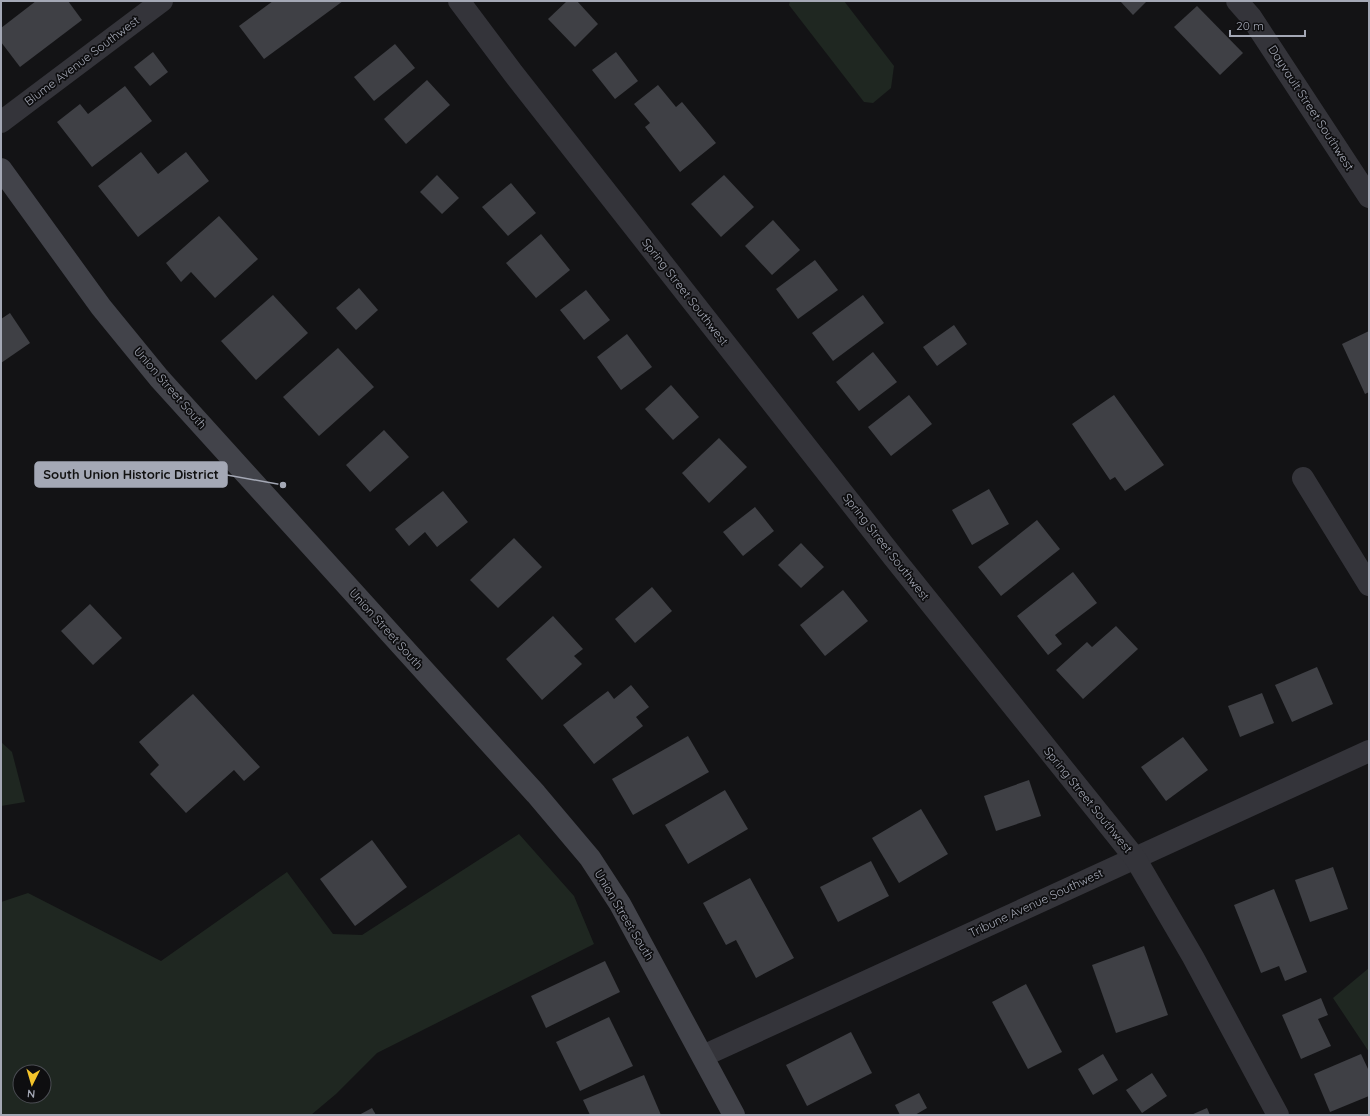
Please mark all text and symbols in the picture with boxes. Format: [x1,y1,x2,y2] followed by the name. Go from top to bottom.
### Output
[1230,12,1305,38] scale bar
[21,13,142,109] street label: Blume Avenue Southwest
[1236,18,1264,33] text: 20 m
[1265,42,1358,173] street label: Dayvault Street Southwest
[639,235,732,348] street label: Spring Street Southwest
[131,344,210,432] street label: Union Street South
[35,462,227,487] callout: South Union Historic District
[43,466,219,482] text: South Union Historic District
[840,490,933,603] street label: Spring Street Southwest
[346,585,427,672] street label: Union Street South
[1041,744,1136,856] street label: Spring Street Southwest
[966,865,1105,940] street label: Tribune Avenue Southwest
[591,867,657,963] street label: Union Street South
[12,1064,52,1104] north arrow
[26,1087,36,1101] text: N

